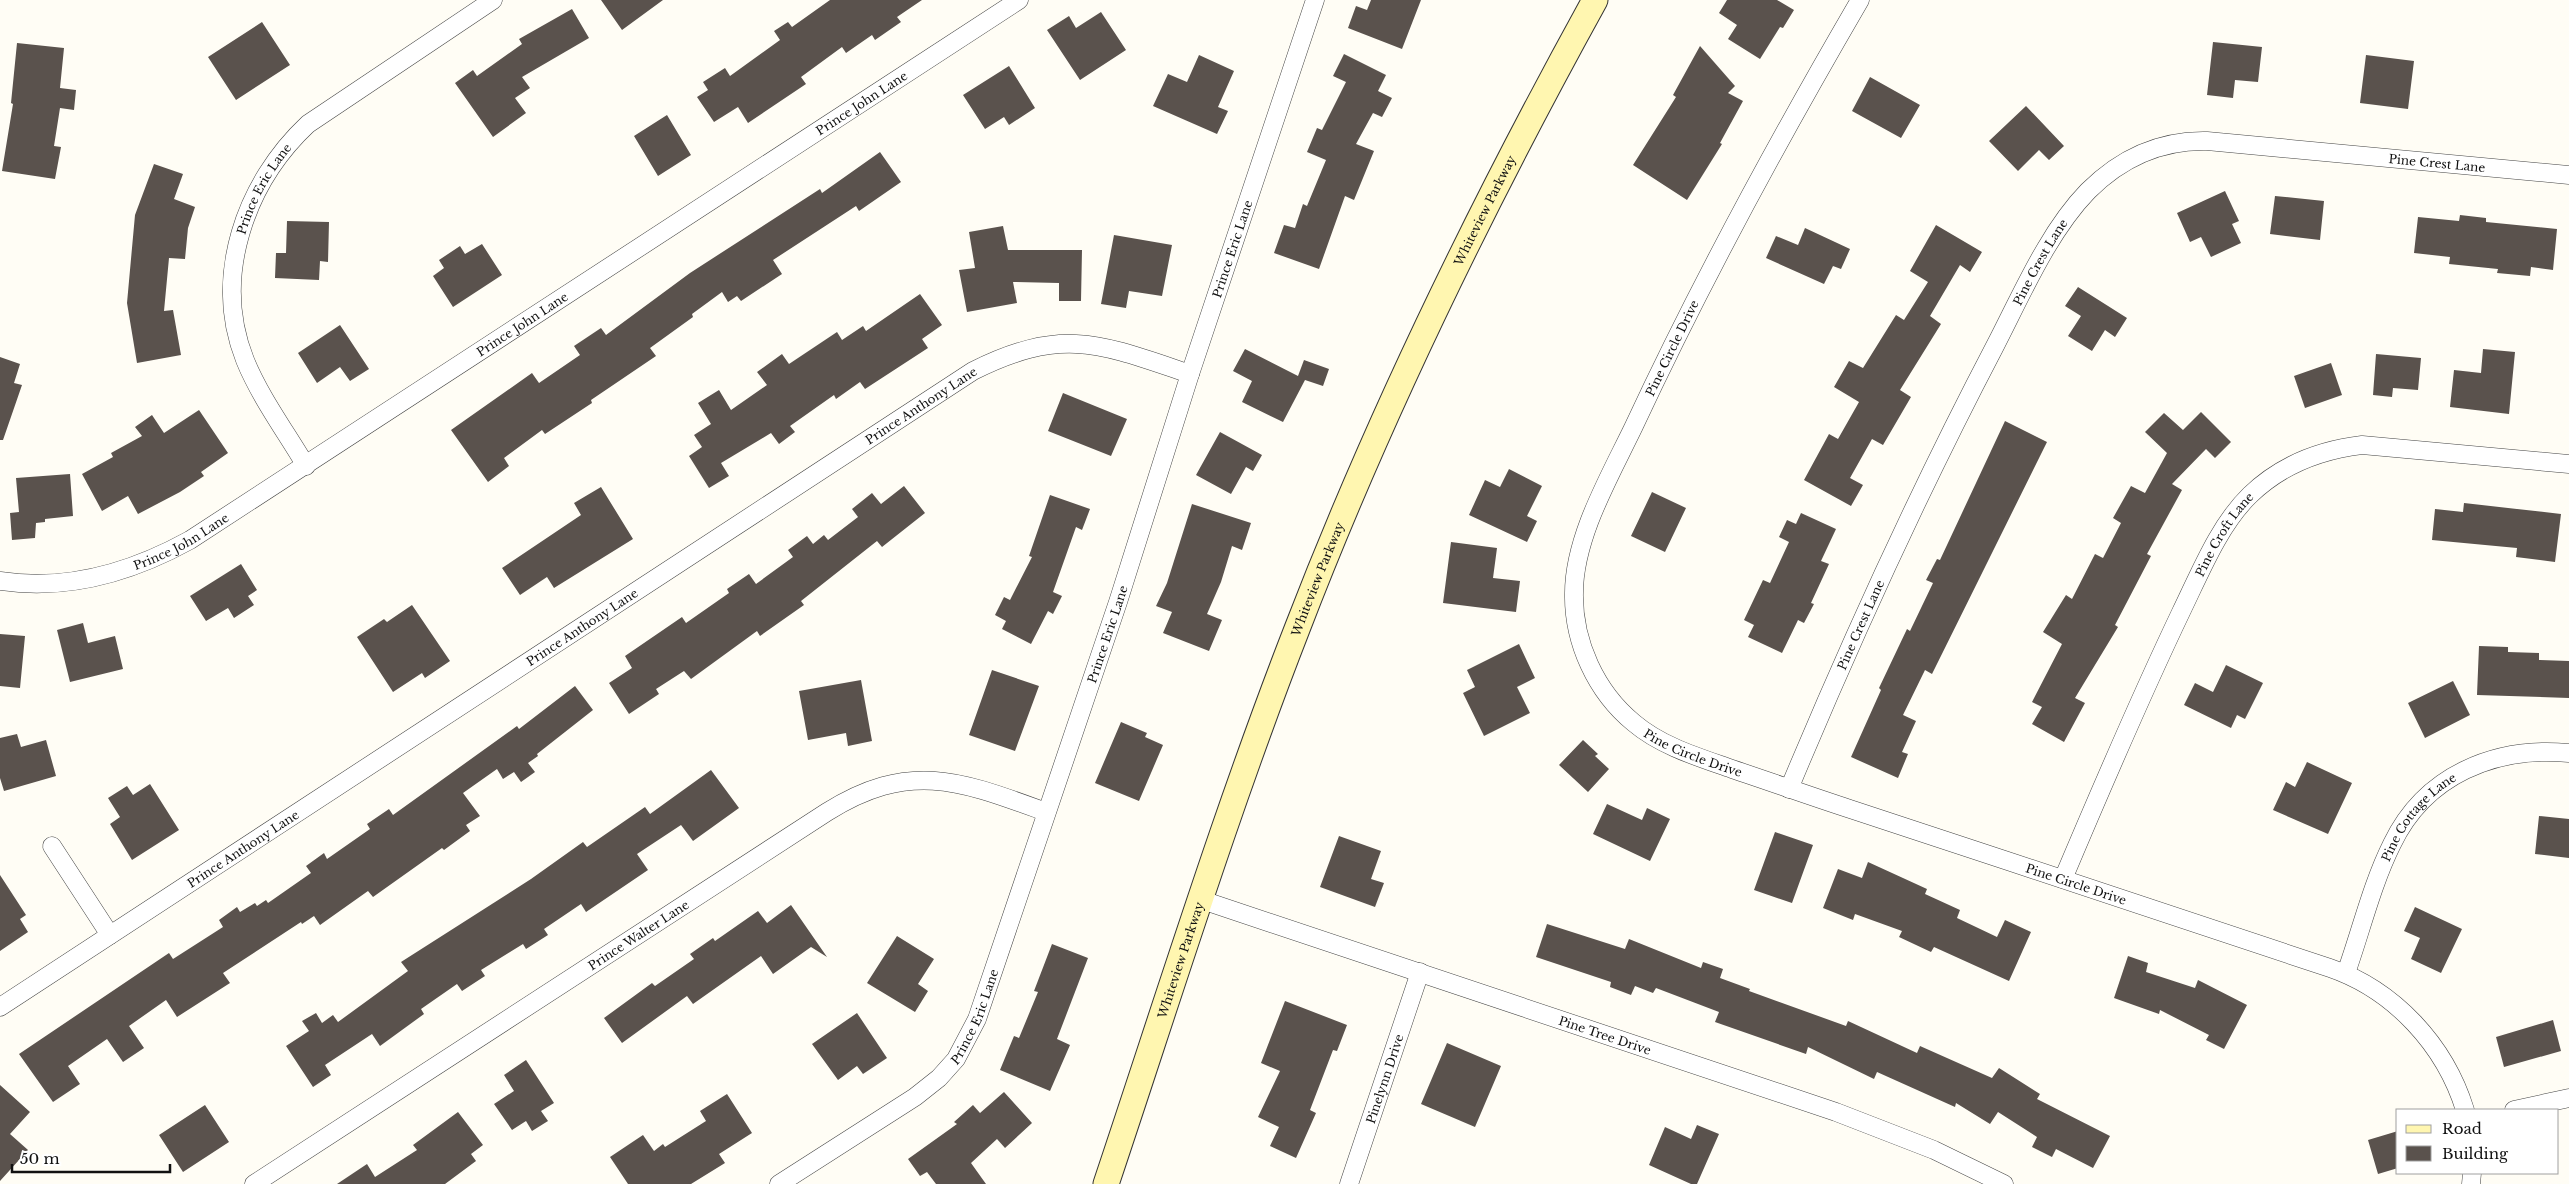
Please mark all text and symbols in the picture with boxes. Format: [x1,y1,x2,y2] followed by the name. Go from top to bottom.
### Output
[813,67,910,138] street label: Prince John Lane
[233,140,294,236] street label: Prince Eric Lane
[2388,151,2486,175] street label: Pine Crest Lane
[1450,152,1518,269] street label: Whiteview Parkway
[1209,198,1255,300] street label: Prince Eric Lane
[2009,216,2070,308] street label: Pine Crest Lane
[473,289,571,359] street label: Prince John Lane
[1642,297,1702,399] street label: Pine Circle Drive
[862,363,979,447] street label: Prince Anthony Lane
[2191,489,2256,579] street label: Pine Croft Lane
[131,510,231,573] street label: Prince John Lane
[1287,519,1347,639] street label: Whiteview Parkway
[1833,577,1887,672] street label: Pine Crest Lane
[1084,583,1130,685] street label: Prince Eric Lane
[523,585,640,669] street label: Prince Anthony Lane
[1641,725,1744,779] street label: Pine Circle Drive
[2378,769,2459,863] street label: Pine Cottage Lane
[184,806,301,890] street label: Prince Anthony Lane
[2024,860,2129,907] street label: Pine Circle Drive
[585,896,691,973] street label: Prince Walter Lane
[1153,900,1206,1021] street label: Whiteview Parkway
[947,967,1001,1067] street label: Prince Eric Lane
[1557,1012,1653,1057] street label: Pine Tree Drive
[1362,1032,1406,1125] street label: Pinelynn Drive
[2396,1109,2559,1174] legend
[2442,1119,2482,1138] text: Road
[12,1142,170,1174] scale bar
[2442,1144,2509,1163] text: Building
[20,1149,60,1168] text: 50 m

